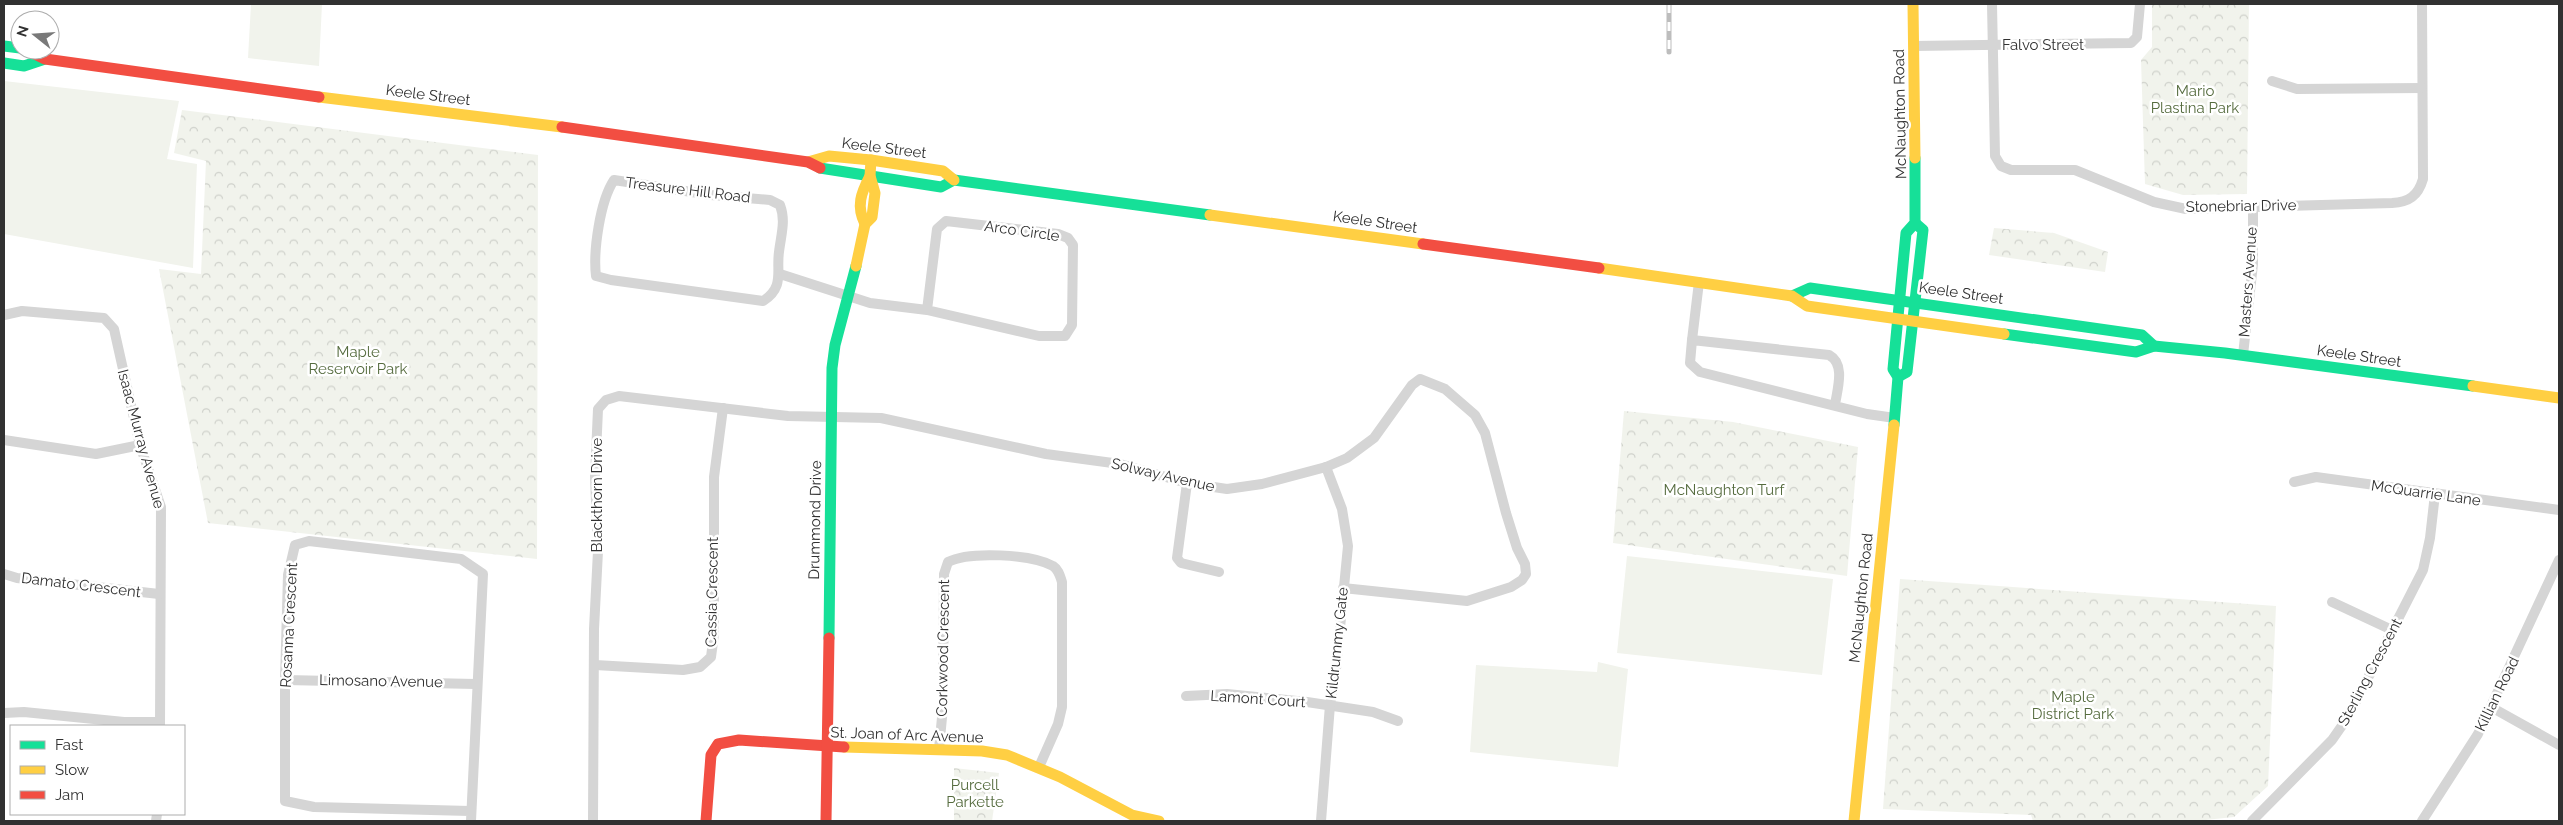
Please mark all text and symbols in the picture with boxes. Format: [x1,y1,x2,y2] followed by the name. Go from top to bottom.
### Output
[10,10,60,60] north arrow
[13,24,32,39] text: N
[2002,36,2084,54] street label: Falvo Street
[1890,49,1910,179] street label: McNaughton Road
[385,81,471,109] street label: Keele Street
[2151,82,2239,117] park label: Mario Plastina Park
[841,134,927,162] street label: Keele Street
[625,173,751,207] street label: Treasure Hill Road
[2185,196,2297,216] street label: Stonebriar Drive
[1332,207,1418,237] street label: Keele Street
[983,217,1061,245] street label: Arco Circle
[2235,226,2261,338] street label: Masters Avenue
[1918,278,2004,308] street label: Keele Street
[2316,341,2402,371] street label: Keele Street
[309,343,408,378] park label: Maple Reservoir Park
[114,367,168,511] street label: Isaac Murray Avenue
[588,437,606,552] street label: Blackthorn Drive
[1110,454,1217,496] street label: Solway Avenue
[805,460,825,580] street label: Drummond Drive
[2370,476,2482,510] street label: McQuarrie Lane
[1664,481,1785,499] park label: McNaughton Turf
[1845,532,1877,664] street label: McNaughton Road
[702,537,722,647] street label: Cassia Crescent
[277,562,301,688] street label: Rosanna Crescent
[20,569,142,601] street label: Damato Crescent
[933,579,953,717] street label: Corkwood Crescent
[1322,586,1352,700] street label: Kildrummy Gate
[2334,615,2406,729] street label: Sterling Crescent
[2471,654,2523,734] street label: Killian Road
[319,671,443,691] street label: Limosano Avenue
[1210,687,1306,711] street label: Lamont Court
[2032,688,2114,723] park label: Maple District Park
[830,723,984,747] street label: St. Joan of Arc Avenue
[10,725,185,815] legend
[55,736,83,754] text: Fast
[55,761,89,779] text: Slow
[946,776,1004,811] park label: Purcell Parkette
[55,786,84,804] text: Jam

